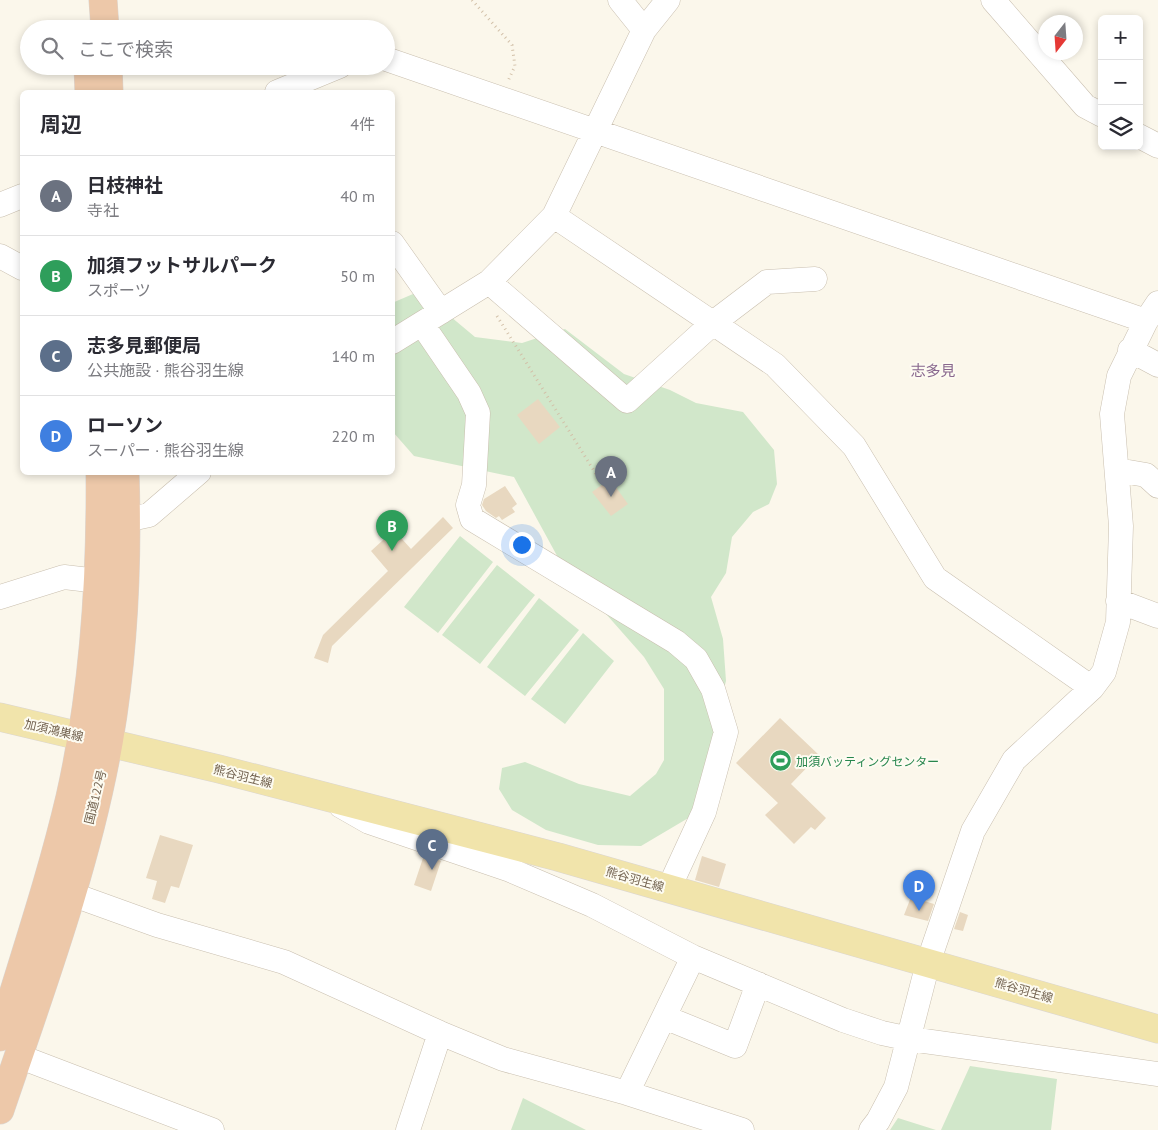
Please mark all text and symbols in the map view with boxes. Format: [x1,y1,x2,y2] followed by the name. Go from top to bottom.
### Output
[1038,15,1083,60] north arrow
[1098,15,1143,150] map controls
[1098,15,1143,60] button: +
[20,20,395,75] search box
[38,34,66,62] icon: search
[78,37,173,61] text: ここで検索
[1098,60,1143,105] button: −
[1098,105,1143,150] button: layers
[40,111,82,138] text: 周辺
[350,114,375,134] text: 4件
[87,173,163,197] text: 日枝神社
[51,186,61,206] text: A
[340,186,375,206] text: 40 m
[87,200,119,220] text: 寺社
[87,253,277,277] text: 加須フットサルパーク
[51,266,61,286] text: B
[340,266,375,286] text: 50 m
[87,280,151,300] text: スポーツ
[87,333,201,357] text: 志多見郵便局
[52,346,60,366] text: C
[332,346,375,366] text: 140 m
[87,360,244,380] text: 公共施設 · 熊谷羽生線
[910,361,956,380] district label: 志多見
[87,413,163,437] text: ローソン
[51,426,61,446] text: D
[332,426,375,446] text: 220 m
[87,440,244,460] text: スーパー · 熊谷羽生線
[595,456,627,497] pin: A
[376,510,408,551] pin: B
[509,532,535,558] your location
[23,716,85,744] street label: 加須鴻巣線
[768,749,792,773] sports icon: 加須バッティングセンター
[796,754,939,769] place label: 加須バッティングセンター
[212,761,274,791] street label: 熊谷羽生線
[81,768,109,826] street label: 国道122号
[416,829,448,870] pin: C
[604,864,666,894] street label: 熊谷羽生線
[903,870,935,911] pin: D
[993,975,1055,1005] street label: 熊谷羽生線

